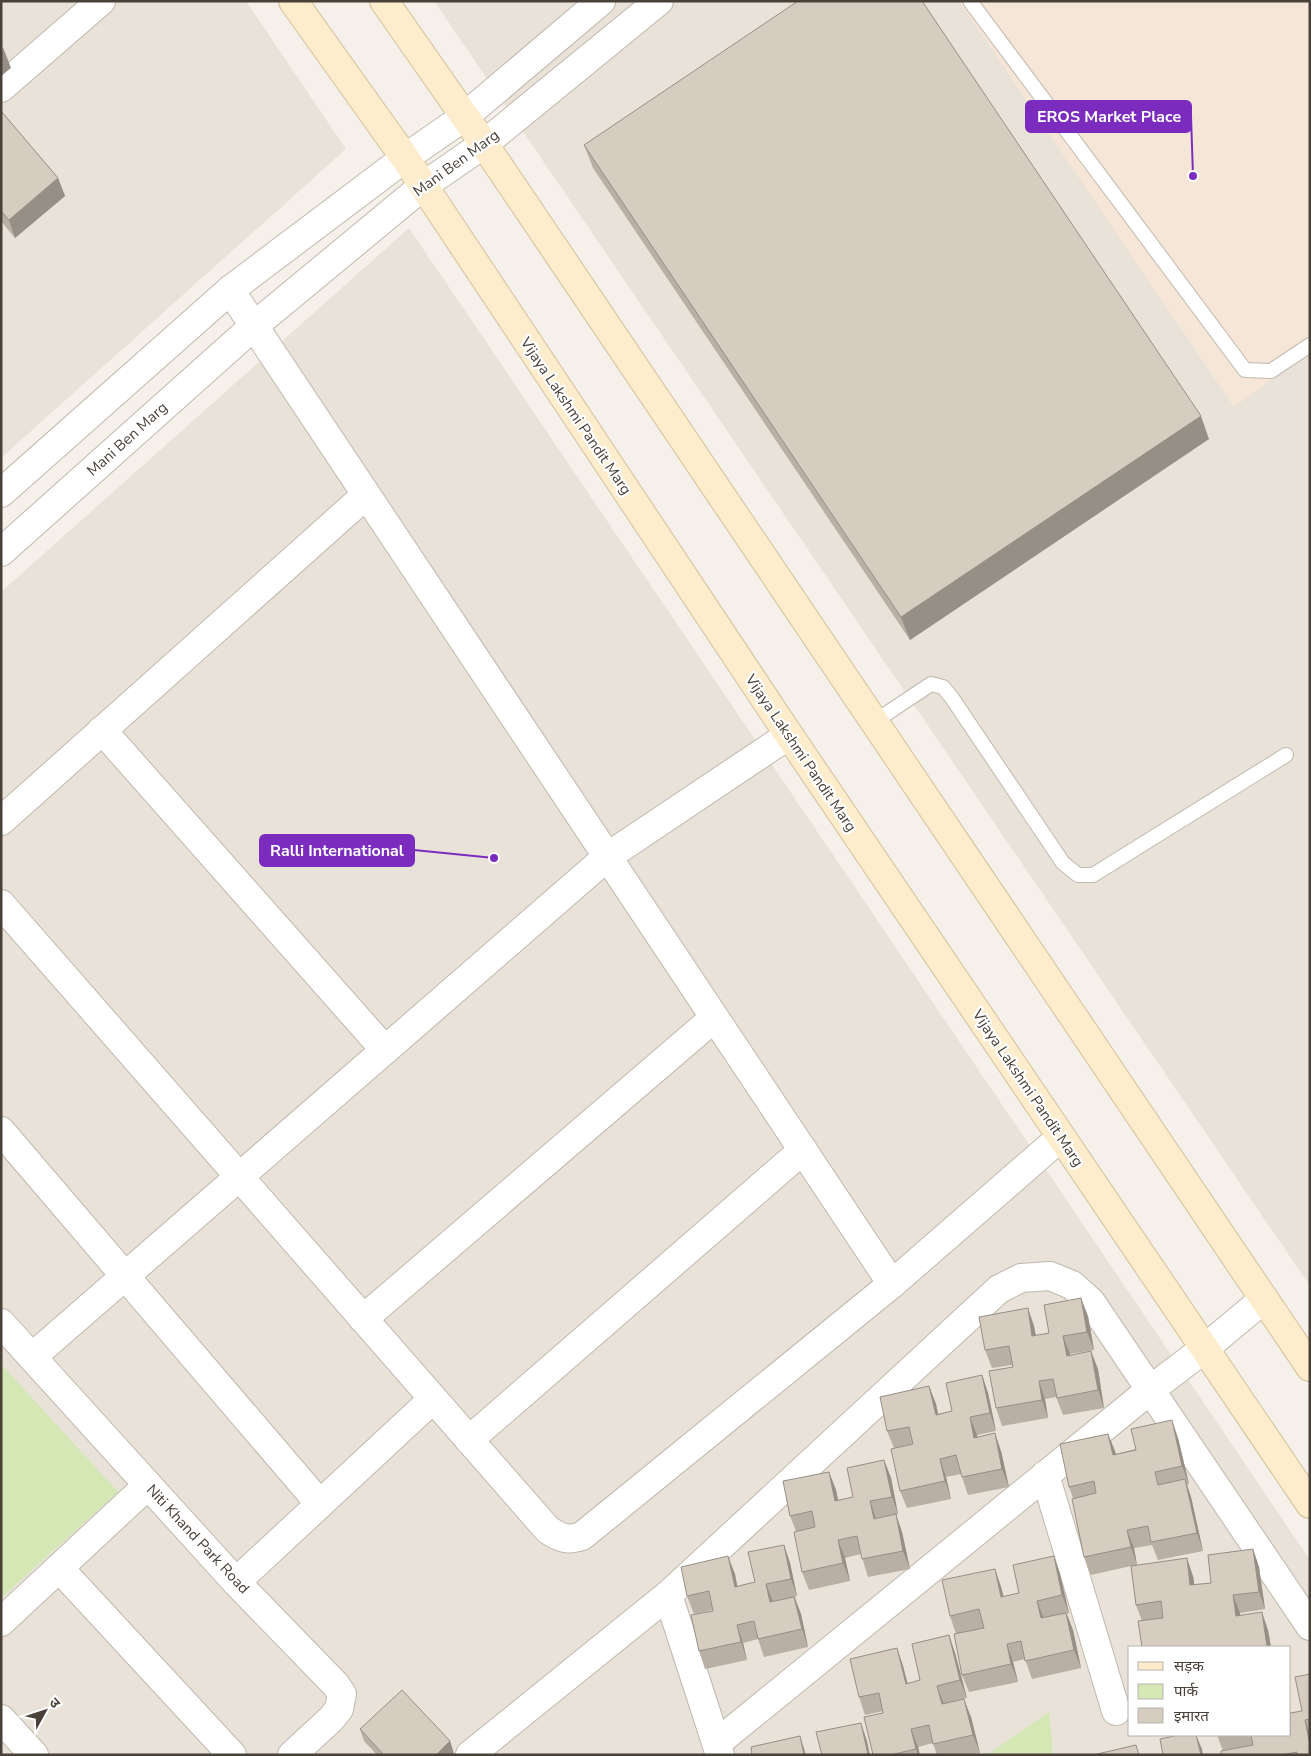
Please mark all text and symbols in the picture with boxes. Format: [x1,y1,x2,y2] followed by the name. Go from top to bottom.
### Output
[1026,101,1191,132] callout: EROS Market Place
[1037,106,1181,128] text: EROS Market Place
[409,125,503,201] street label: Mani Ben Marg
[515,333,636,499] street label: Vijaya Lakshmi Pandit Marg
[82,397,172,481] street label: Mani Ben Marg
[740,670,861,836] street label: Vijaya Lakshmi Pandit Marg
[260,835,414,866] callout: Ralli International
[270,840,404,862] text: Ralli International
[967,1005,1088,1171] street label: Vijaya Lakshmi Pandit Marg
[142,1480,254,1598] street label: Niti Khand Park Road
[1128,1646,1291,1736] legend
[1174,1656,1204,1676] text: सड़क
[1174,1681,1198,1701] text: पार्क
[20,1686,70,1736] north arrow
[45,1694,65,1713] text: उ
[1174,1706,1209,1726] text: इमारत

